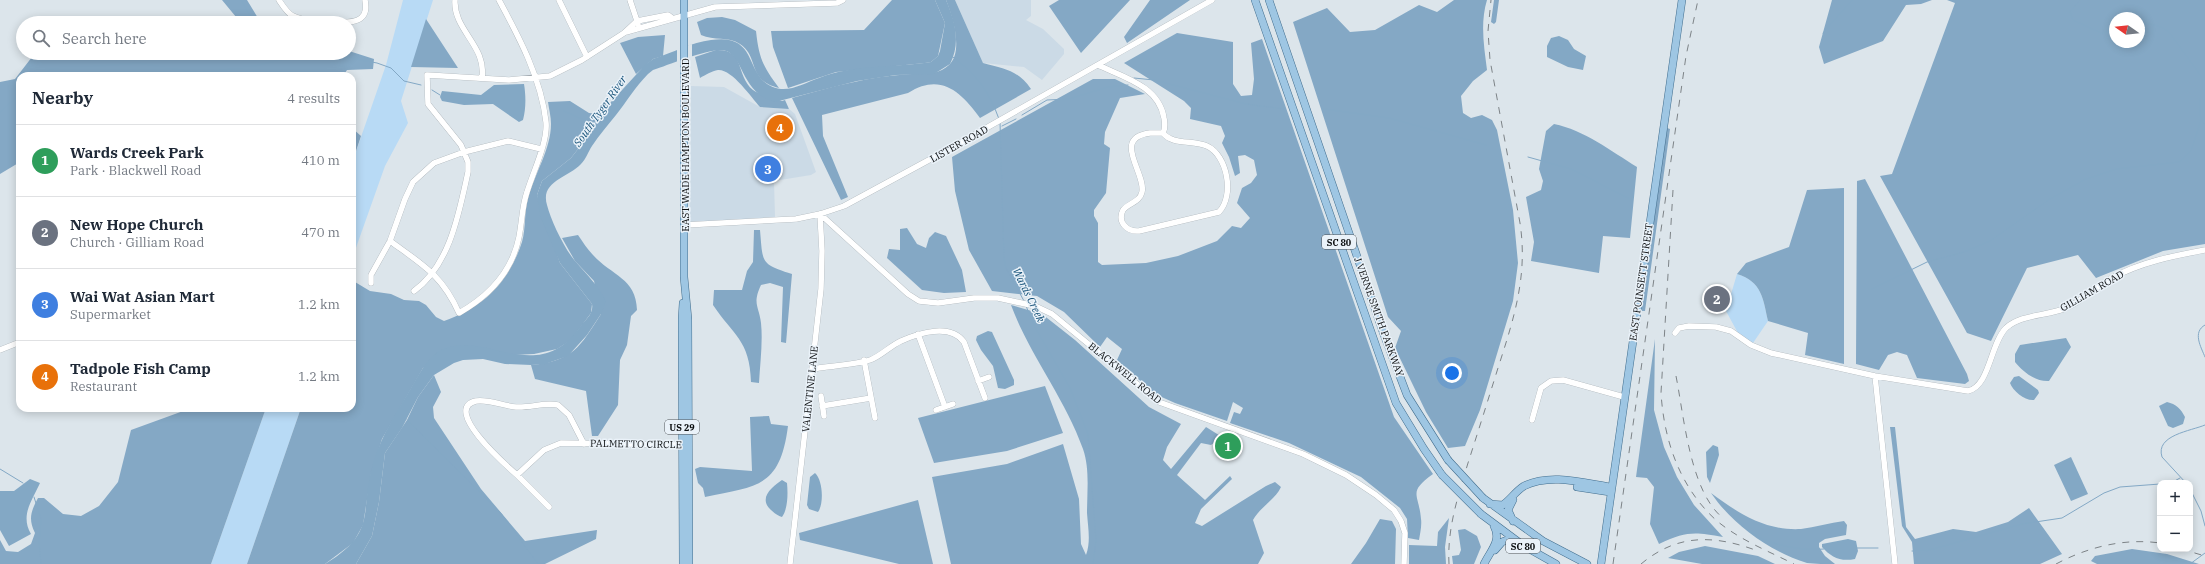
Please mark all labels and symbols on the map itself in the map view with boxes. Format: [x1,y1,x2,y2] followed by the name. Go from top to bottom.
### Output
[2109,12,2145,48] north arrow
[679,58,692,232] street label: EAST WADE HAMPTON BOULEVARD
[570,72,630,150] water label: South Tyger River
[767,113,793,143] pin: 4
[928,123,990,165] street label: LISTER ROAD
[755,154,781,184] pin: 3
[1626,222,1656,342] street label: EAST POINSETT STREET
[1322,235,1356,249] road number: SC 80
[1351,255,1407,379] street label: J VERNE SMITH PARKWAY
[1010,265,1048,325] water label: Wards Creek
[2058,268,2126,314] street label: GILLIAM ROAD
[1704,284,1730,314] pin: 2
[1086,339,1164,407] street label: BLACKWELL ROAD
[799,345,821,433] street label: VALENTINE LANE
[1442,363,1462,383] your location
[665,420,699,434] road number: US 29
[1215,431,1241,461] pin: 1
[590,437,682,451] street label: PALMETTO CIRCLE
[1506,539,1540,553] road number: SC 80

